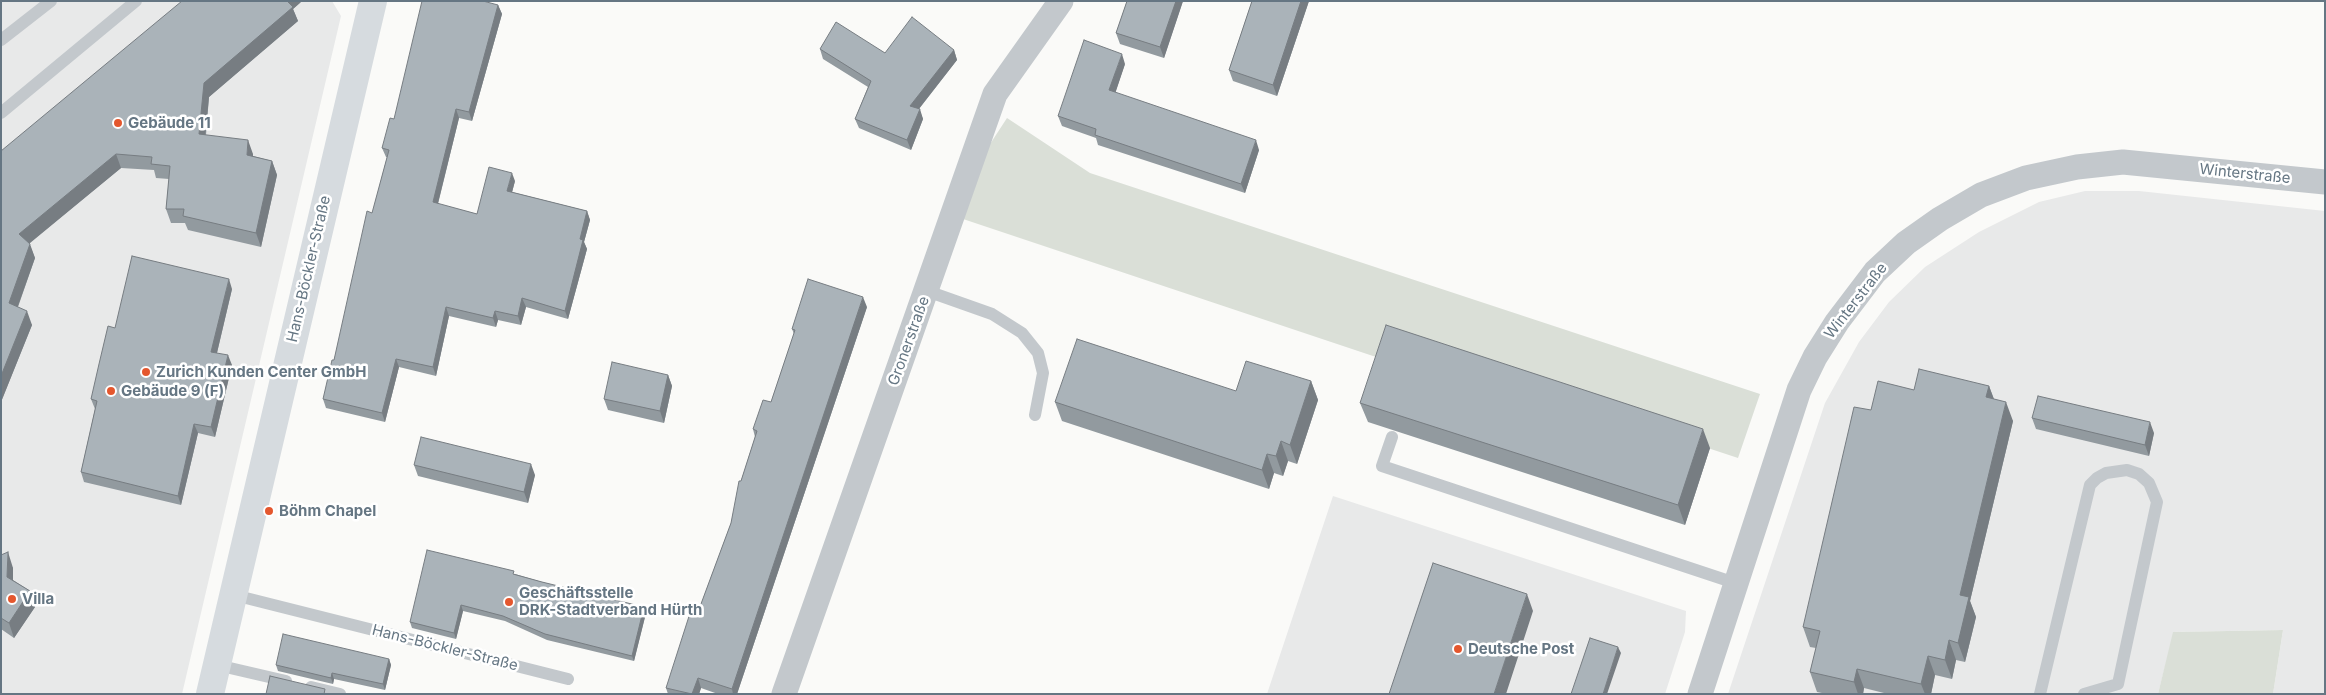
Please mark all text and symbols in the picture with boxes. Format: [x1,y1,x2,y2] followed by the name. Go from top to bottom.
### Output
[128,114,211,132] place label: Gebäude 11
[112,117,124,129] marker: Gebäude 11
[2199,160,2291,188] street label: Winterstraße
[283,194,335,344] street label: Hans-Böckler-Straße
[1821,259,1891,343] street label: Winterstraße
[885,294,933,388] street label: Gronerstraße
[156,363,366,381] place label: Zurich Kunden Center GmbH
[140,366,152,378] marker: Zurich Kunden Center GmbH
[121,382,224,400] place label: Gebäude 9 (F)
[105,385,117,397] marker: Gebäude 9 (F)
[279,502,376,520] place label: Böhm Chapel
[263,505,275,517] marker: Böhm Chapel
[519,584,702,619] place label: Geschäftsstelle DRK-Stadtverband Hürth
[22,590,54,608] place label: Villa
[6,593,18,605] marker: Villa
[503,596,515,608] marker: Geschäftsstelle DRK-Stadtverband Hürth
[370,621,520,675] street label: Hans-Böckler-Straße
[1468,640,1574,658] place label: Deutsche Post
[1452,643,1464,655] marker: Deutsche Post

